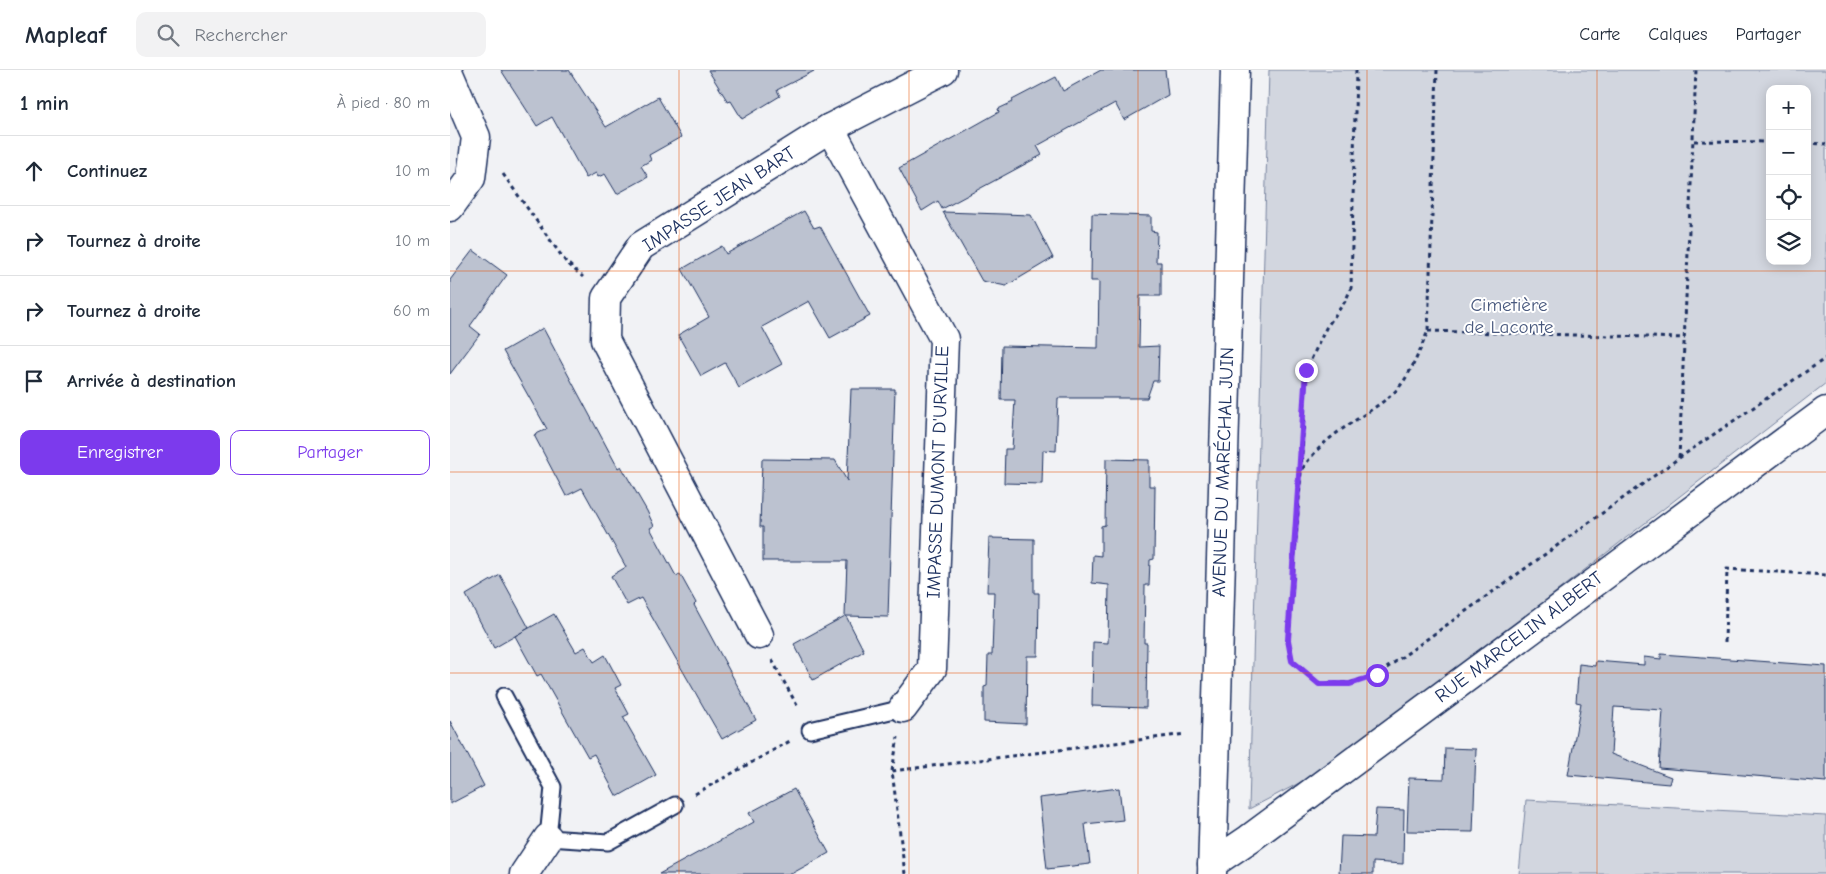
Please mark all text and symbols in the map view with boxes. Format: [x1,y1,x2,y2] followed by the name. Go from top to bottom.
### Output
[136,12,486,57] search box
[25,21,106,49] text: Mapleaf
[154,21,182,49] icon: search
[194,24,287,46] text: Rechercher
[1579,24,1620,45] text: Carte
[1648,24,1708,45] text: Calques
[1736,24,1801,45] text: Partager
[1766,85,1811,265] map controls
[1766,85,1811,130] button: +
[20,91,69,115] text: 1 min
[337,94,430,112] text: À pied · 80 m
[1766,130,1811,175] button: −
[639,141,799,256] street label: IMPASSE JEAN BART
[20,157,48,185] icon: ahead
[67,160,147,182] text: Continuez
[395,162,430,180] text: 10 m
[1766,175,1811,220] button: locate
[1766,220,1811,265] button: layers
[20,227,48,255] icon: right
[67,230,201,252] text: Tournez à droite
[395,232,430,250] text: 10 m
[1464,294,1554,338] park label: Cimetière de Laconte
[20,297,48,325] icon: right
[67,300,201,322] text: Tournez à droite
[393,302,430,320] text: 60 m
[923,345,953,599] street label: IMPASSE DUMONT D'URVILLE
[1208,347,1238,597] street label: AVENUE DU MARÉCHAL JUIN
[1295,359,1318,382] route end
[20,367,48,395] icon: arrive
[67,370,236,392] text: Arrivée à destination
[20,430,220,475] button: Enregistrer
[230,430,430,475] button: Partager
[1431,567,1607,707] street label: RUE MARCELIN ALBERT
[1366,664,1389,687] route start

